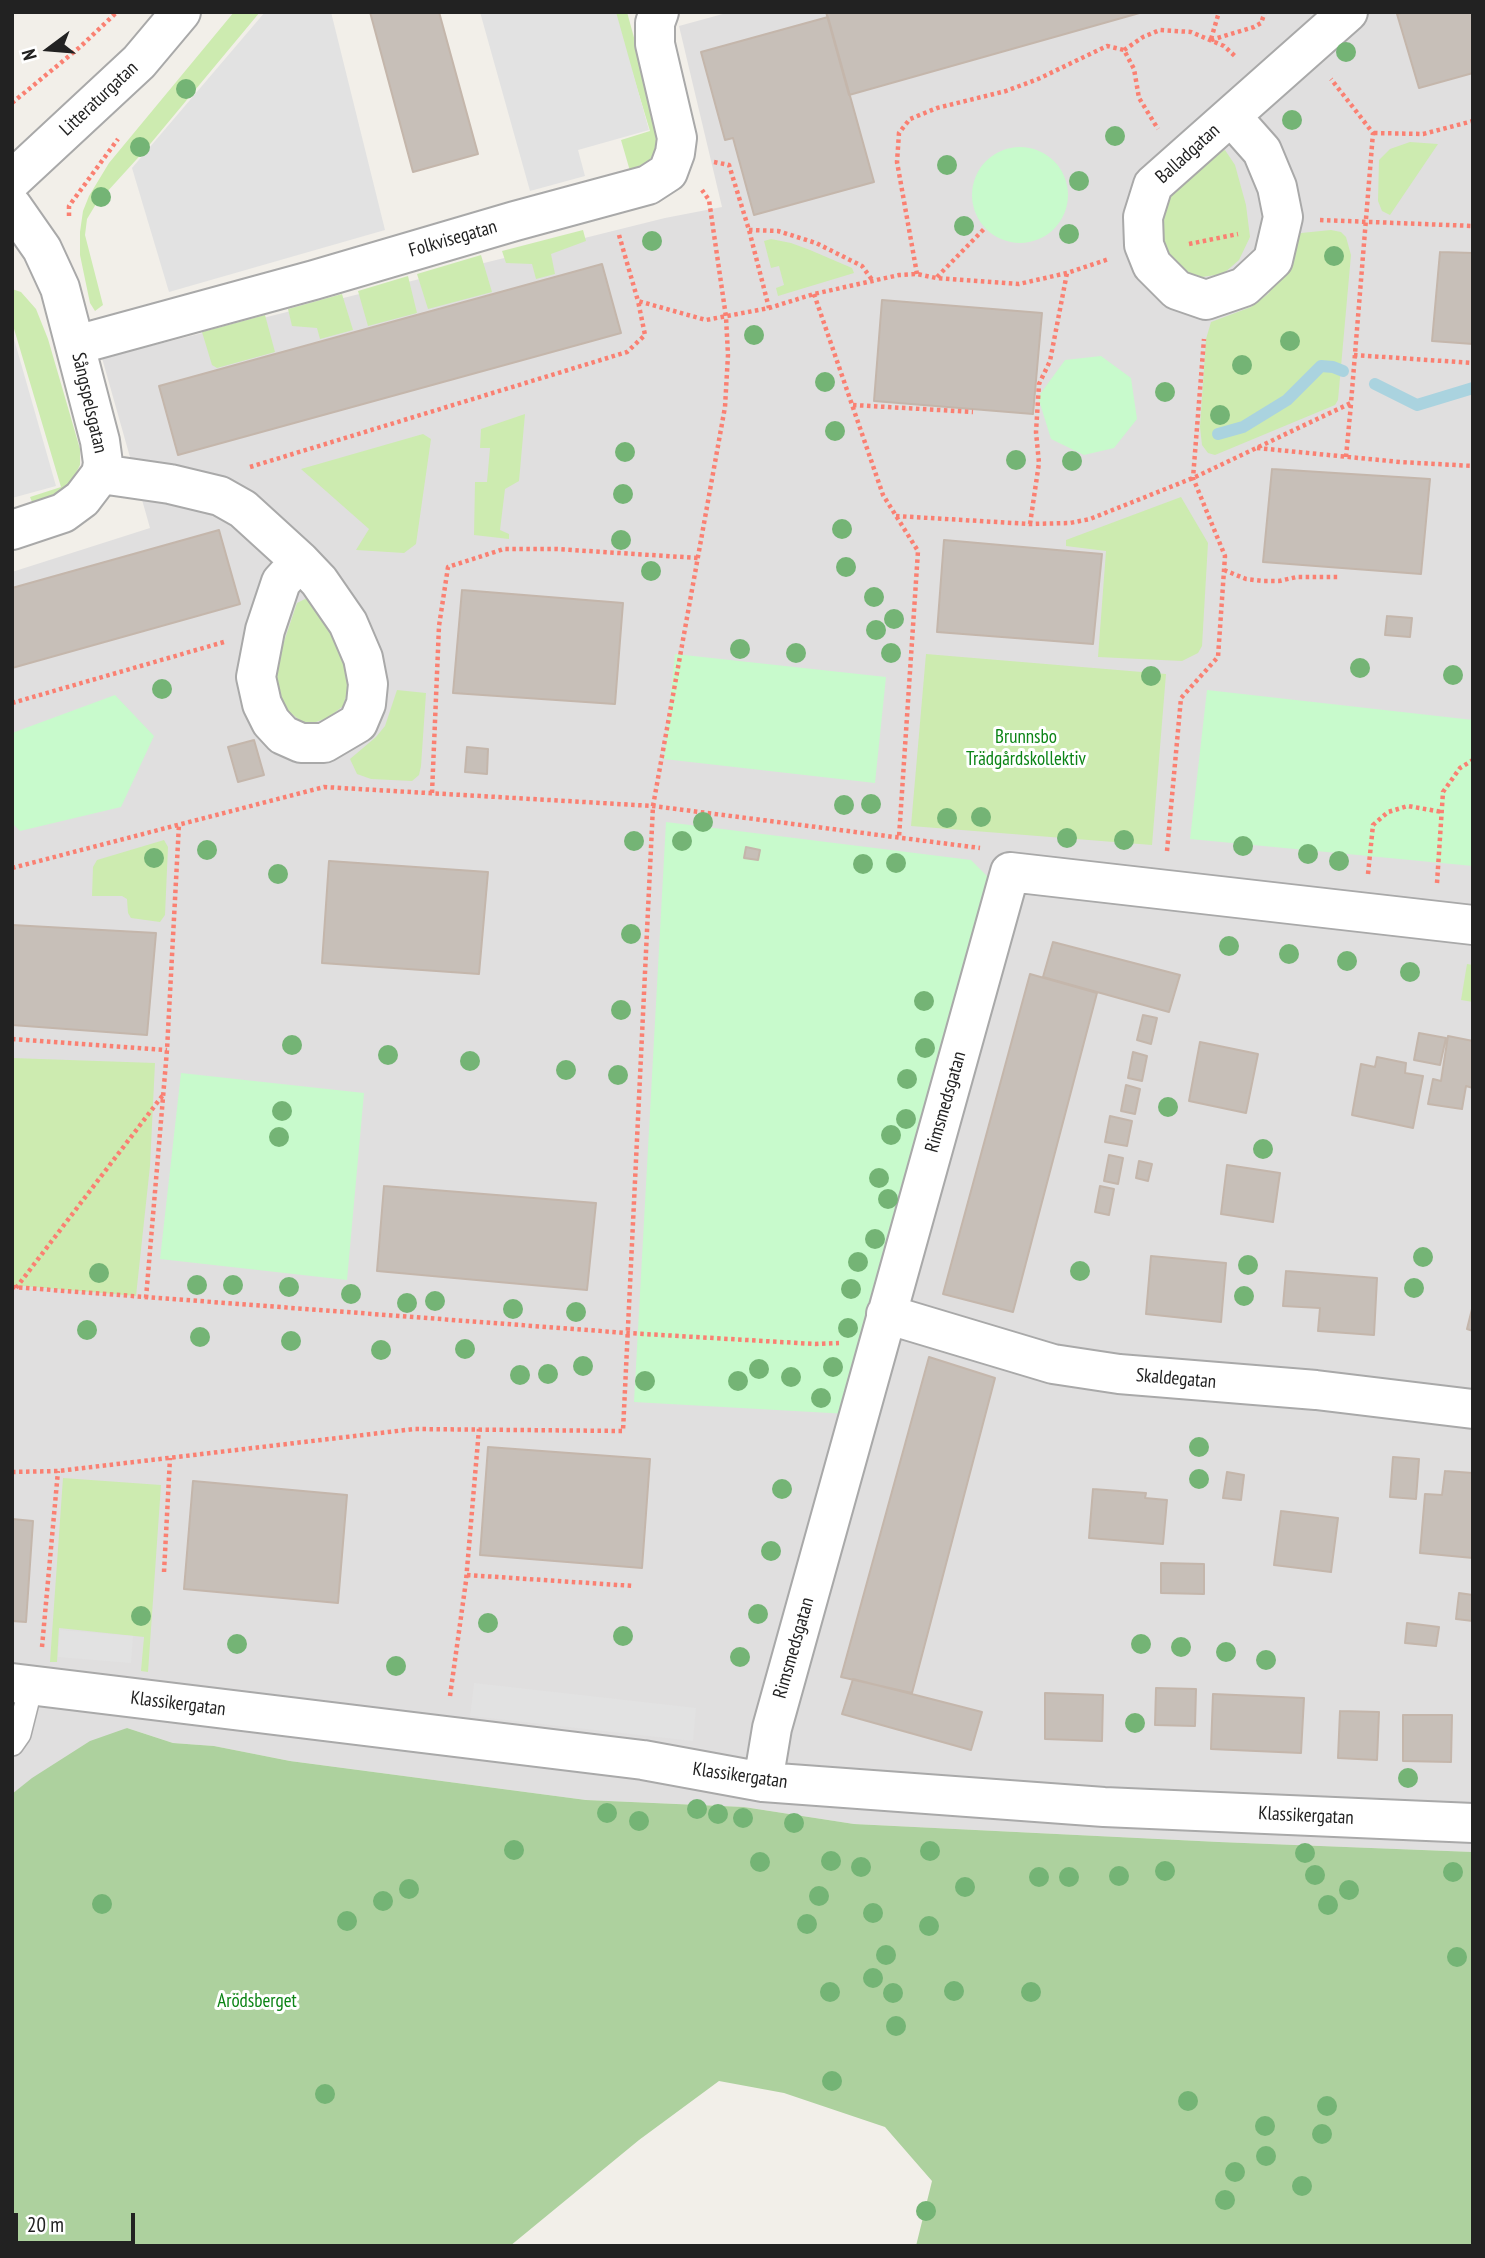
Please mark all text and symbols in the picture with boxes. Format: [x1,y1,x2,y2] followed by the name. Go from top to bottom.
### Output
[14,14,84,84] north arrow
[16,47,42,63] text: N
[55,57,143,141] street label: Litteraturgatan
[1151,119,1225,189] street label: Balladgatan
[406,216,500,262] street label: Folkvisegatan
[66,350,112,456] street label: Sångspelsgatan
[966,727,1086,771] park label: Brunnsbo Trädgårdskollektiv
[921,1049,971,1155] street label: Rimsmedsgatan
[1135,1364,1217,1394] street label: Skaldegatan
[769,1595,819,1701] street label: Rimsmedsgatan
[129,1687,227,1721] street label: Klassikergatan
[691,1758,789,1794] street label: Klassikergatan
[1258,1802,1354,1830] street label: Klassikergatan
[217,1991,297,2013] park label: Arödsberget
[18,2198,138,2242] scale bar
[27,2211,64,2238] text: 20 m

